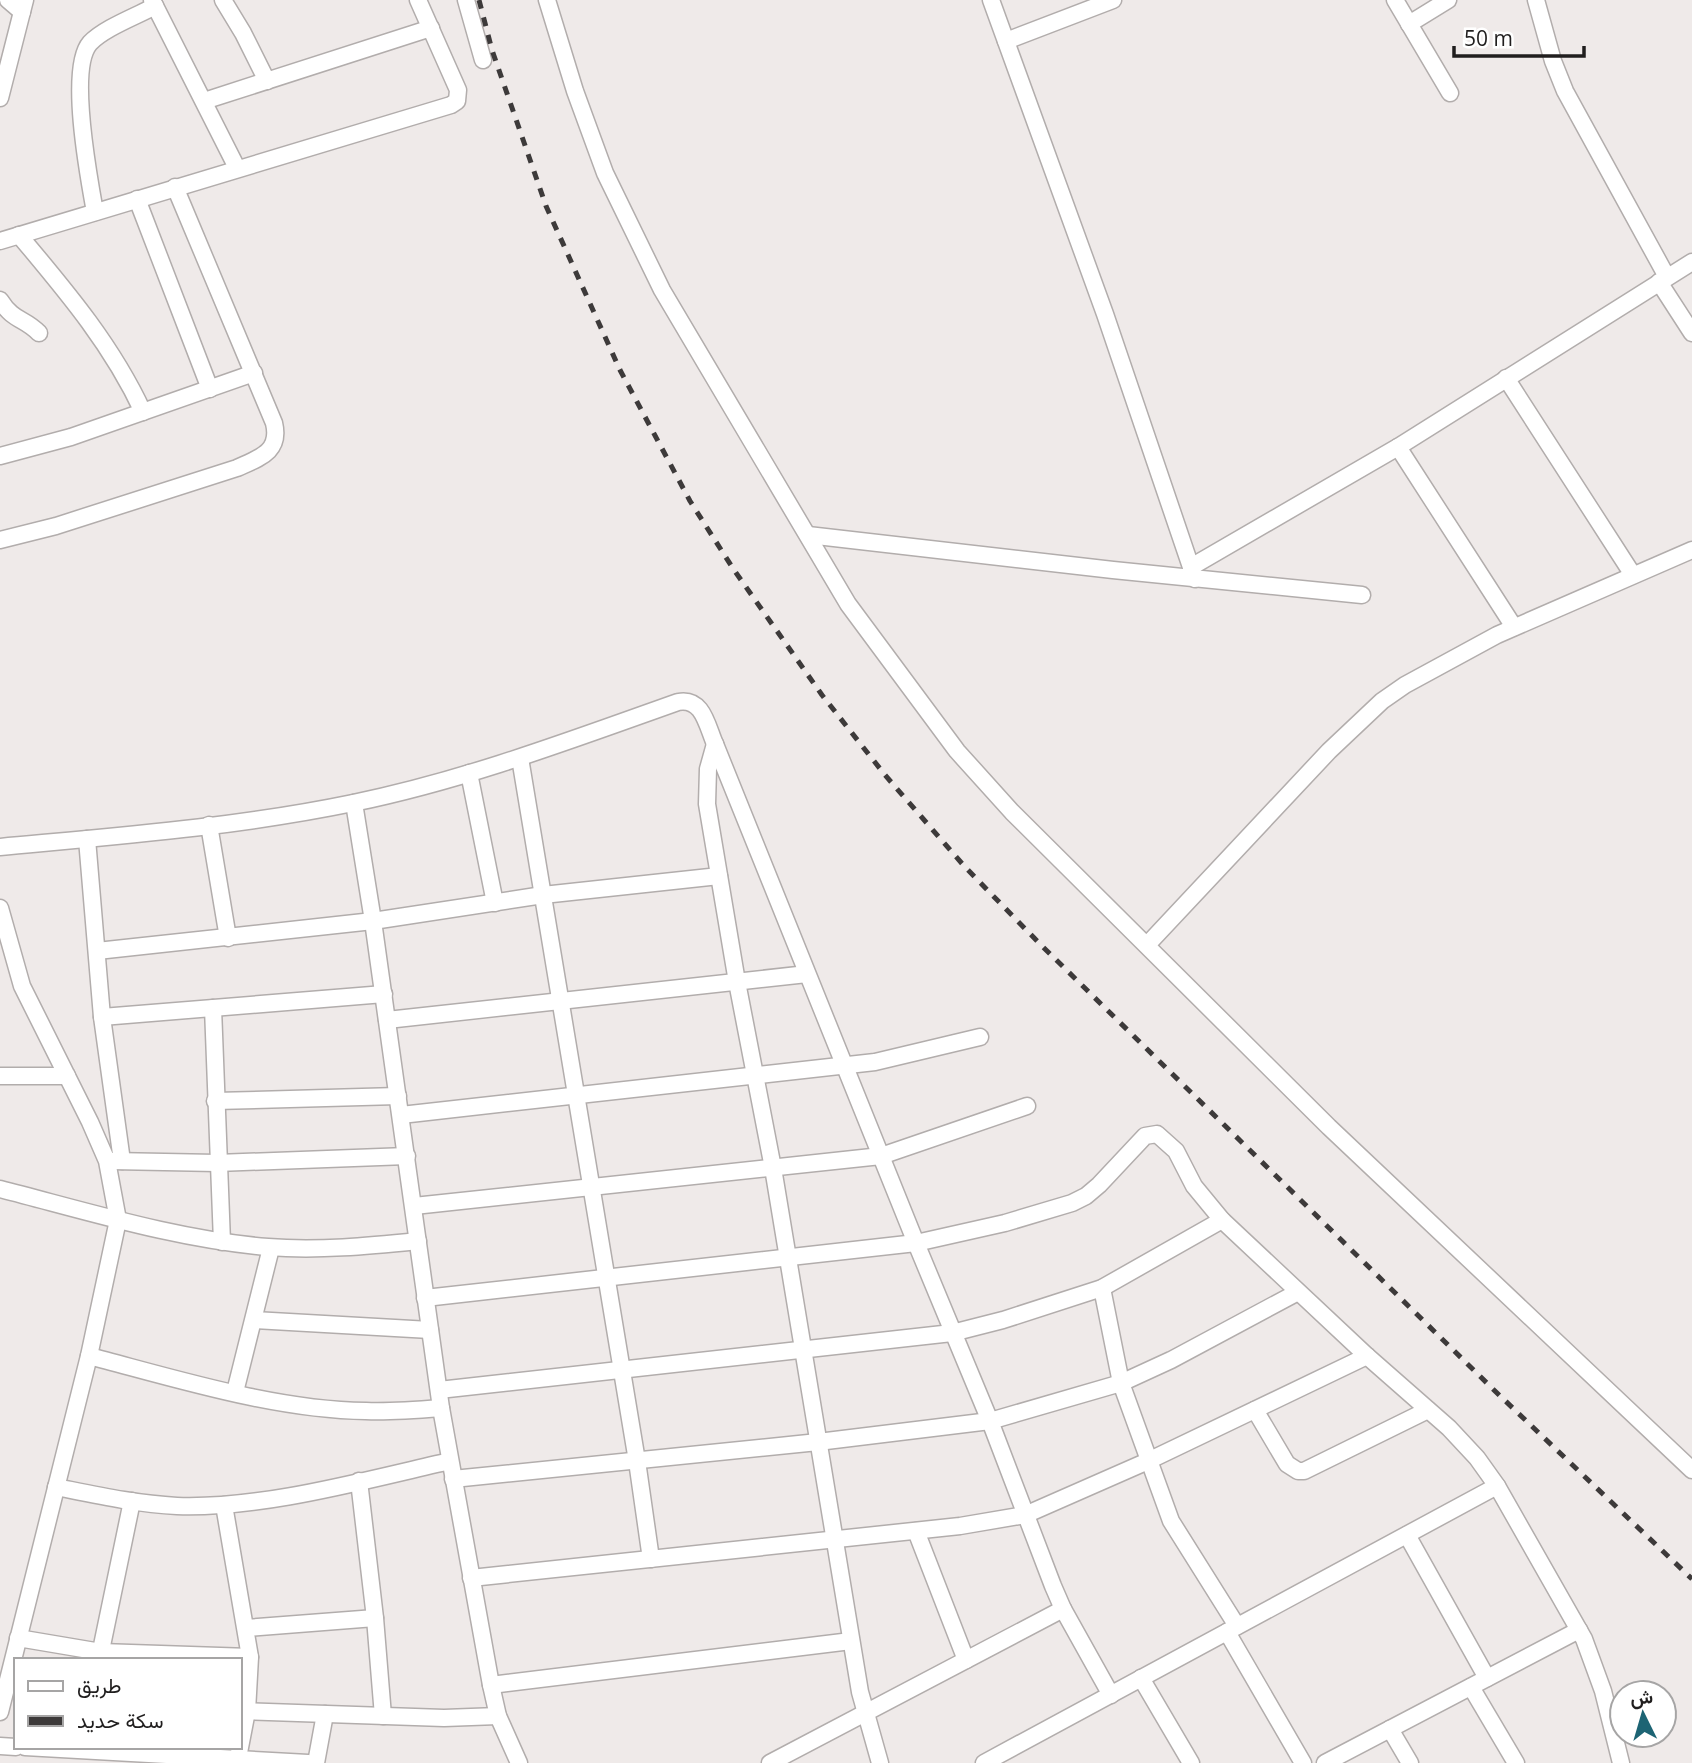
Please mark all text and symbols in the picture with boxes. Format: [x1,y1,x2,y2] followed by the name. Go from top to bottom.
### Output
[1454,14,1584,58] scale bar
[1464,24,1513,52] text: 50 m
[14,1658,242,1749] legend
[77,1671,122,1699] text: طريق
[1608,1679,1678,1749] north arrow
[1629,1683,1654,1711] text: ش
[77,1706,164,1734] text: سكة حديد

